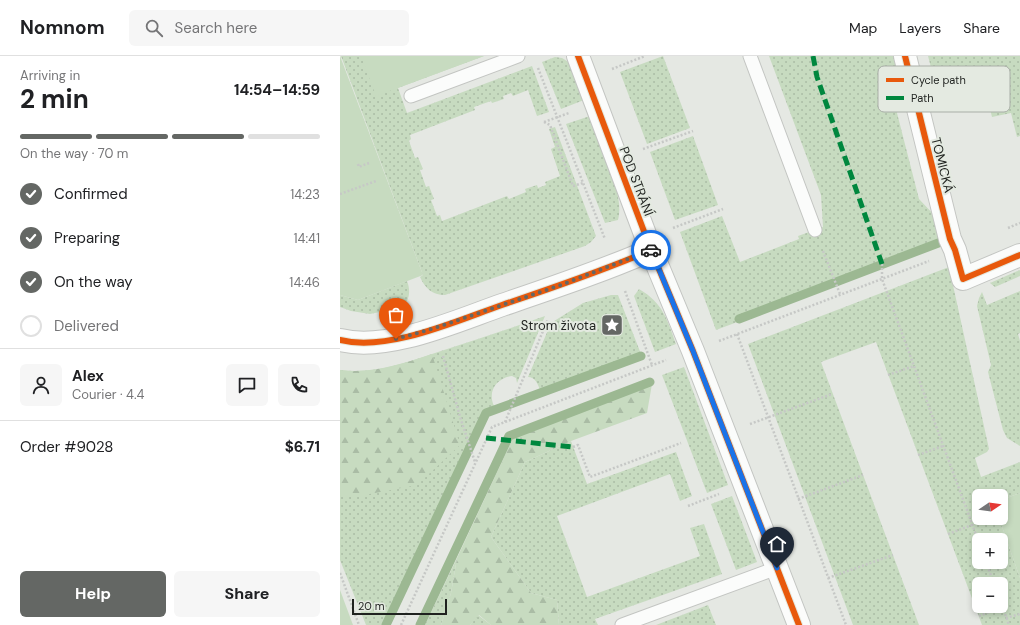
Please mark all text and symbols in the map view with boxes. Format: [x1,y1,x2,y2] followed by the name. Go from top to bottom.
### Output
[129,10,409,46] search box
[20,15,105,40] text: Nomnom
[143,17,165,39] icon: search
[175,18,257,38] text: Search here
[849,19,877,37] text: Map
[899,19,941,37] text: Layers
[963,19,1000,37] text: Share
[878,66,1010,112] legend
[20,67,80,84] text: Arriving in
[911,73,966,87] text: Cycle path
[234,80,320,100] text: 14:54–14:59
[20,82,89,116] text: 2 min
[911,91,934,105] text: Path
[927,135,959,195] street label: TOMICKÁ
[616,144,658,218] street label: POD STRÁNÍ
[20,145,128,162] text: On the way · 70 m
[20,183,42,205] icon: check
[54,184,128,204] text: Confirmed
[290,186,320,203] text: 14:23
[20,227,42,249] icon: check
[54,228,120,248] text: Preparing
[293,230,320,247] text: 14:41
[631,230,671,270] courier
[640,239,662,261] icon: car
[20,271,42,293] icon: check
[54,272,133,292] text: On the way
[289,274,320,291] text: 14:46
[379,298,413,339] pin
[385,304,407,326] icon: bag
[599,312,625,338] place icon: Strom života
[54,316,119,336] text: Delivered
[521,317,596,334] place label: Strom života
[20,364,62,406] button: person
[226,364,268,406] button: chat
[278,364,320,406] button: phone
[72,366,104,386] text: Alex
[72,386,144,403] text: Courier · 4.4
[20,437,113,457] text: Order #9028
[285,437,320,457] text: $6.71
[972,489,1008,525] north arrow
[972,489,1008,613] map controls
[760,527,794,568] pin
[766,533,788,555] icon: home
[972,533,1008,569] button: +
[20,571,166,617] button: Help
[174,571,320,617] button: Share
[972,577,1008,613] button: −
[352,597,447,616] scale bar
[358,599,384,613] text: 20 m

